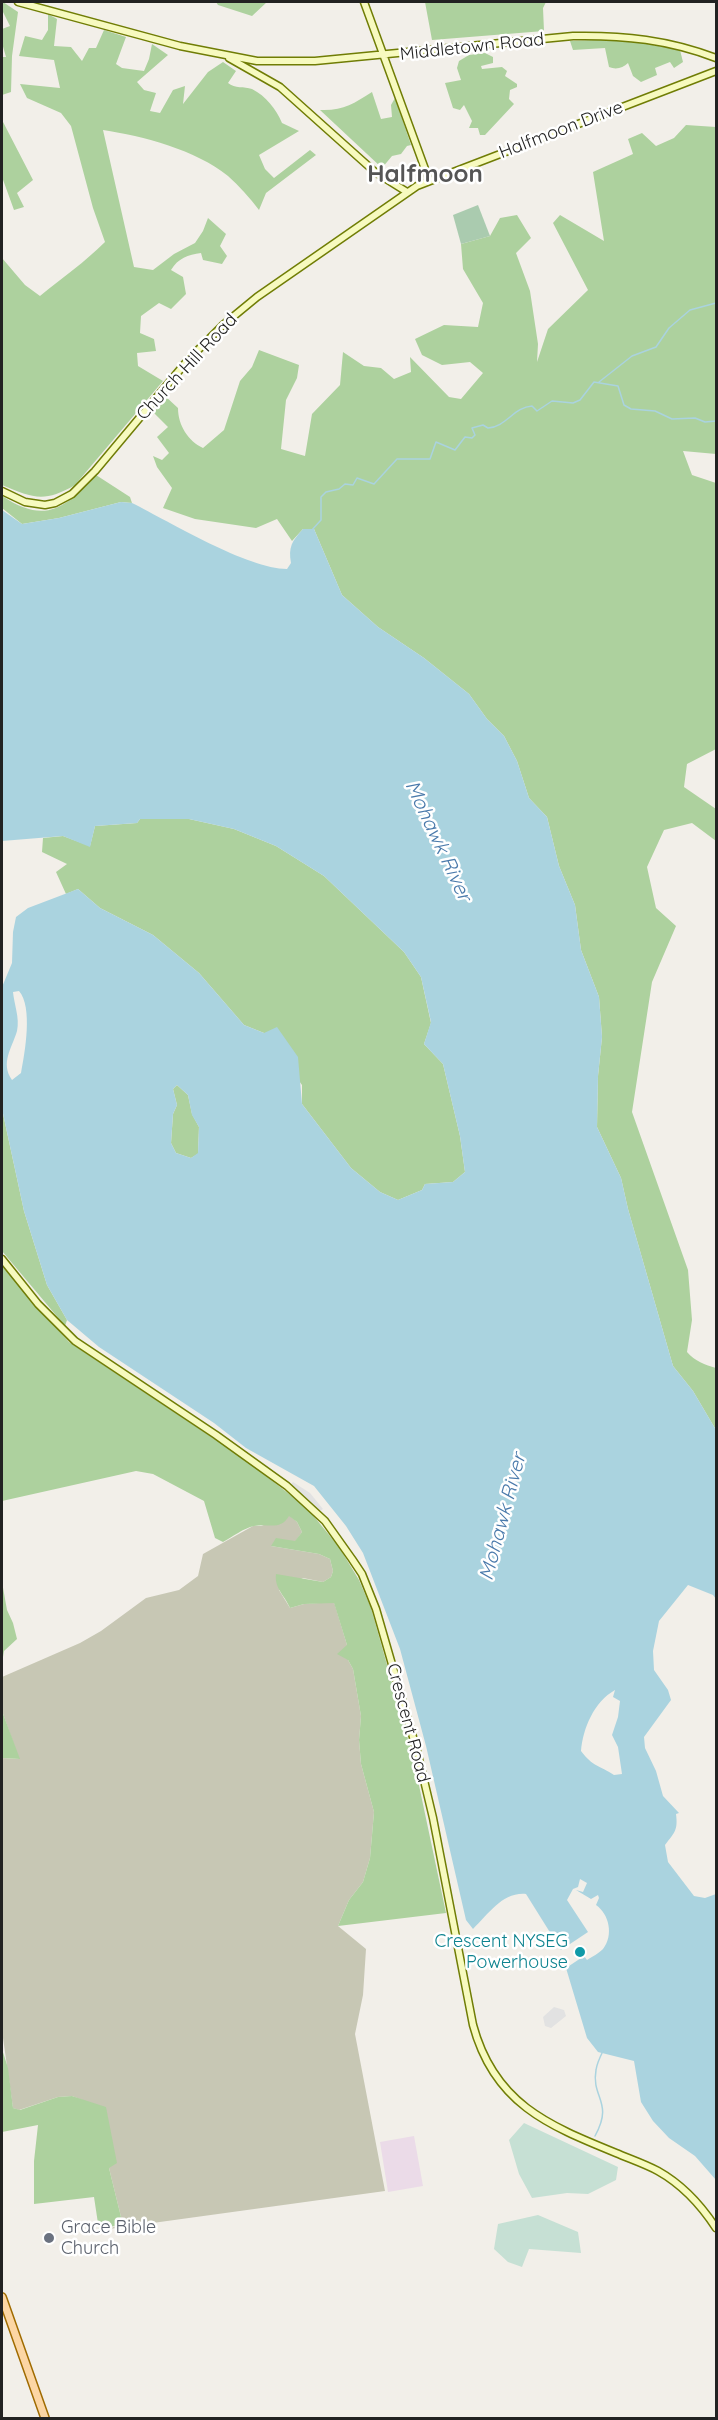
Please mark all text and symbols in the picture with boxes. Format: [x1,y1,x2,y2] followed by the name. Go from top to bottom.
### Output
[399,29,545,65] street label: Middletown Road
[496,96,626,164] street label: Halfmoon Drive
[367,161,483,189] district label: Halfmoon
[132,309,242,425] street label: Church Hill Road
[400,777,476,905] water label: Mohawk River
[475,1451,531,1583] water label: Mohawk River
[382,1661,434,1785] street label: Crescent Road
[435,1931,568,1974] place label: Crescent NYSEG Powerhouse
[573,1945,587,1959] marker: Crescent NYSEG Powerhouse
[61,2217,156,2260] place label: Grace Bible Church
[42,2231,56,2245] marker: Grace Bible Church

